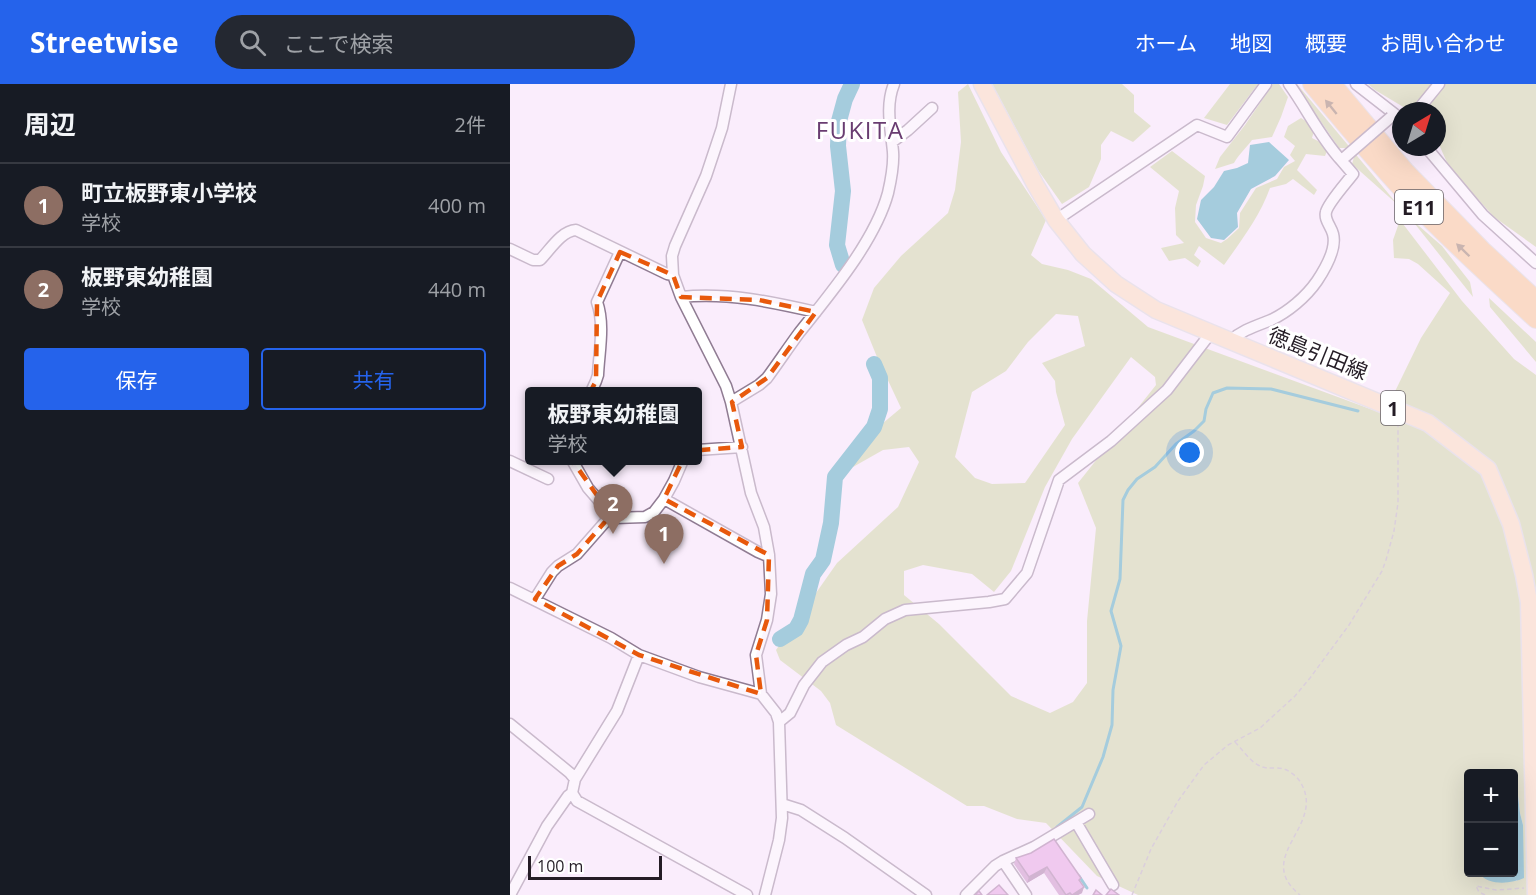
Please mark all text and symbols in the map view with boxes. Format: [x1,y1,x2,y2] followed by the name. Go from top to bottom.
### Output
[215,15,635,69] search box
[30,23,179,61] text: Streetwise
[236,26,269,59] icon: search
[284,28,394,58] text: ここで検索
[1135,29,1197,57] text: ホーム
[1230,29,1272,57] text: 地図
[1305,29,1347,57] text: 概要
[1380,29,1506,57] text: お問い合わせ
[1324,99,1337,115] one-way arrow
[1392,102,1446,156] north arrow
[24,106,76,142] text: 周辺
[455,111,486,138] text: 2件
[816,113,904,146] district label: FUKITA
[81,177,257,207] text: 町立板野東小学校
[1395,190,1443,224] road number: E11
[38,192,49,219] text: 1
[428,192,486,219] text: 400 m
[81,209,121,236] text: 学校
[1456,244,1470,258] one-way arrow
[81,261,213,291] text: 板野東幼稚園
[38,276,49,303] text: 2
[428,276,486,303] text: 440 m
[81,293,121,320] text: 学校
[1264,320,1372,386] street label: 徳島引田線
[24,348,249,410] button: 保存
[261,348,486,410] button: 共有
[525,387,702,465] popup
[1381,391,1405,425] road number: 1
[547,398,680,428] text: 板野東幼稚園
[547,430,587,457] text: 学校
[1175,438,1204,467] your location
[594,484,632,534] pin: 2
[644,514,684,564] pin: 1
[1464,769,1518,877] map controls
[1464,769,1518,823] button: +
[1464,823,1518,877] button: −
[528,853,662,880] scale bar
[537,855,583,877] text: 100 m

